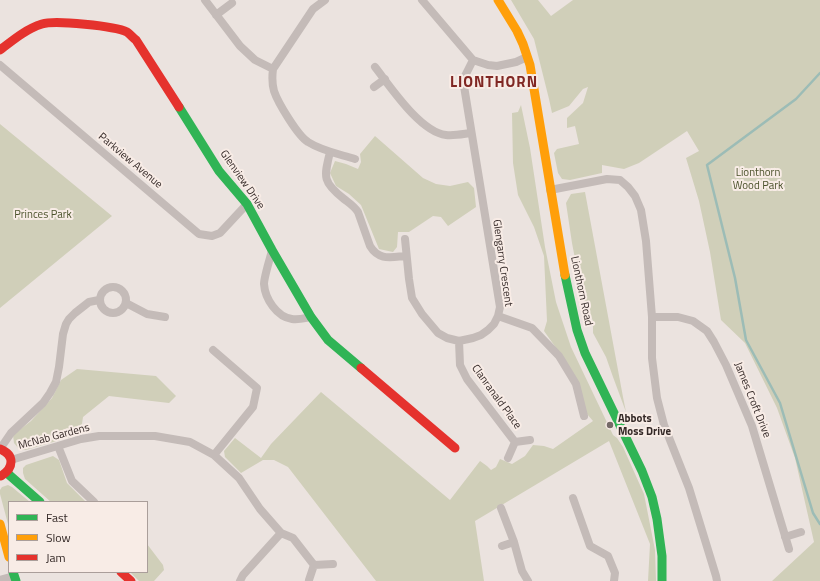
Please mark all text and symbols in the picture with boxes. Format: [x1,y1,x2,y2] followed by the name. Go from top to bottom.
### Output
[450,74,538,92] district label: LIONTHORN
[95,130,165,192] street label: Parkview Avenue
[217,148,267,212] street label: Glenview Drive
[733,166,783,192] park label: Lionthorn Wood Park
[14,208,72,222] park label: Princes Park
[489,219,515,307] street label: Glengarry Crescent
[567,255,595,327] street label: Lionthorn Road
[731,360,773,440] street label: James Croft Drive
[468,362,524,432] street label: Clanranald Place
[618,412,671,438] place label: Abbots Moss Drive
[605,420,615,430] marker: Abbots Moss Drive
[17,421,91,453] street label: McNab Gardens
[8,501,148,573] legend
[46,508,68,527] text: Fast
[46,528,71,547] text: Slow
[46,548,66,567] text: Jam

